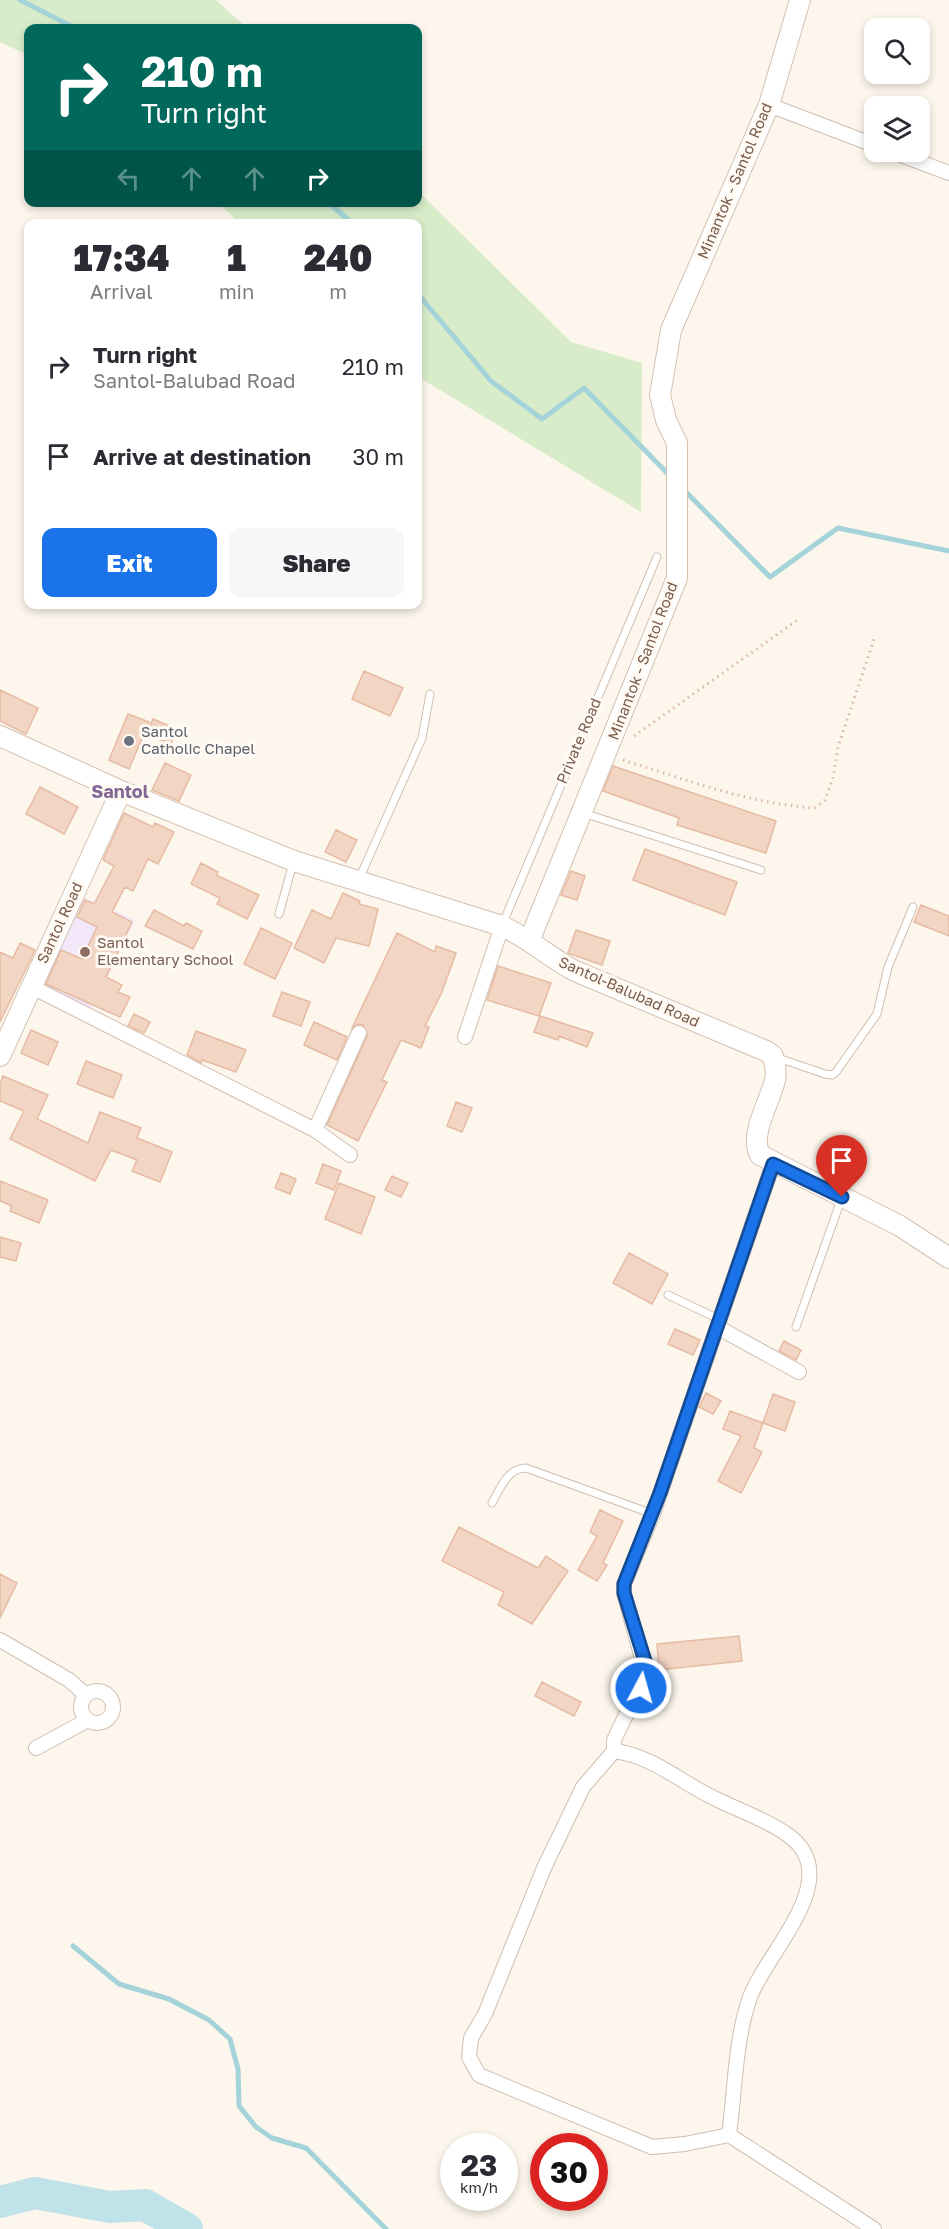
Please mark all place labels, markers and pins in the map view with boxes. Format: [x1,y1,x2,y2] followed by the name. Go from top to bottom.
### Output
[141,722,255,757] place label: Santol Catholic Chapel
[122,734,136,748] marker: Santol Catholic Chapel
[97,933,233,968] place label: Santol Elementary School
[78,945,92,959] marker: Santol Elementary School
[816,1135,867,1197] pin

